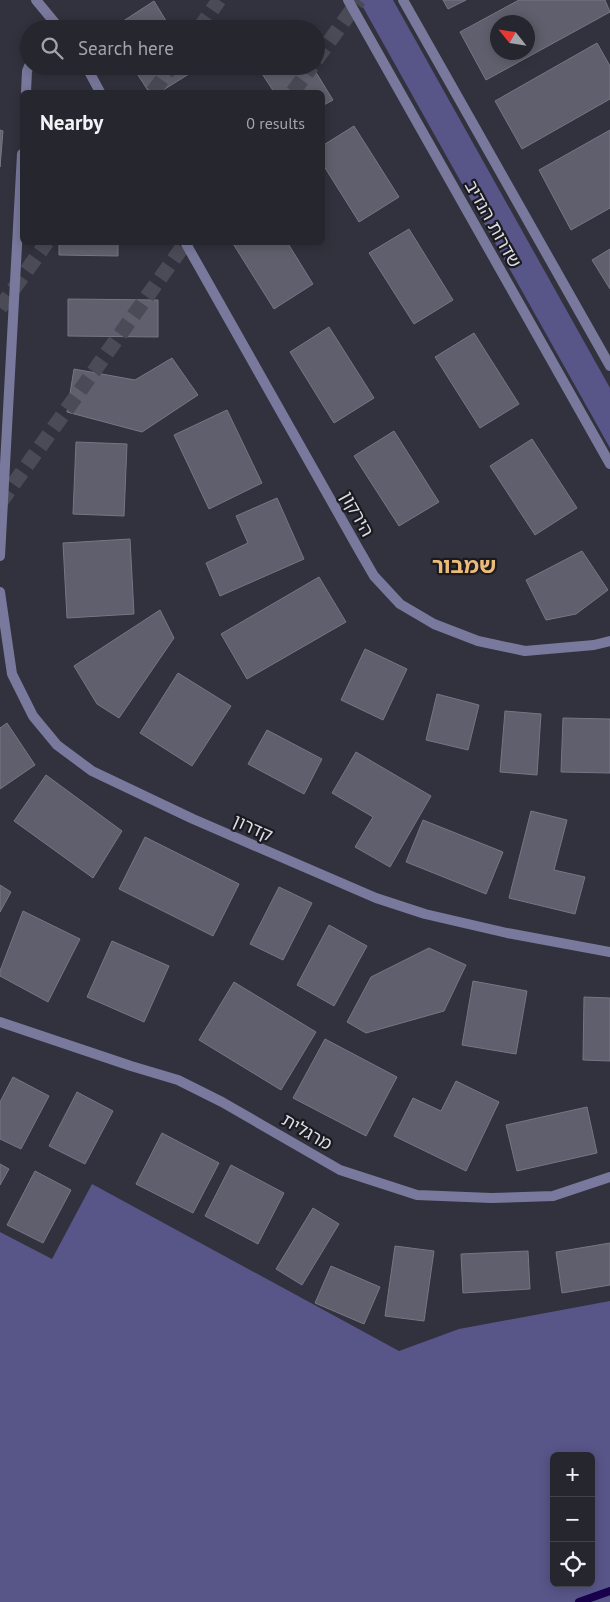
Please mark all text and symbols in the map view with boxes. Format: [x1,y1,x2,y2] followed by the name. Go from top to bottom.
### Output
[490,15,535,60] north arrow
[20,20,325,75] search box
[38,34,66,62] icon: search
[78,36,174,60] text: Search here
[40,109,103,136] text: Nearby
[246,113,305,133] text: 0 results
[460,176,527,272] street label: שדרות הנדיב
[336,487,379,540] street label: הירקון
[432,551,496,579] district label: שמבור
[230,809,277,846] street label: קדרון
[278,1108,337,1155] street label: מרגלית
[550,1452,595,1587] map controls
[550,1452,595,1497] button: +
[550,1497,595,1542] button: −
[550,1542,595,1587] button: locate

